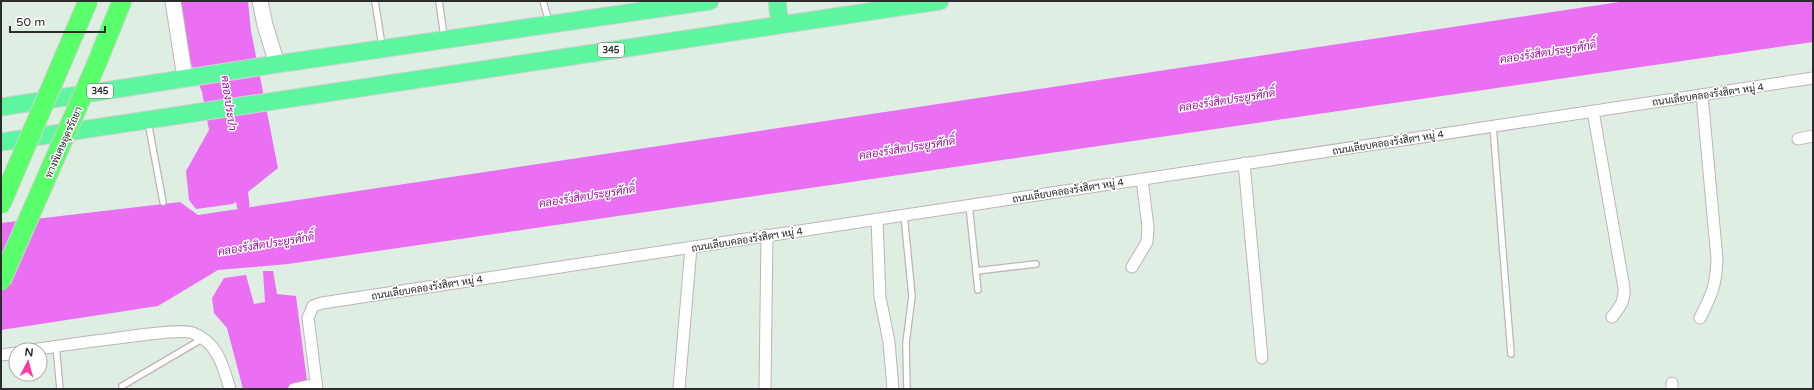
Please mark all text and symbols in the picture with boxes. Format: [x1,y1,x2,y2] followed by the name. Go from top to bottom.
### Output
[10,8,105,34] scale bar
[16,15,45,29] text: 50 m
[1498,33,1599,68] water label: คลองรังสิตประยูรศักดิ์
[598,43,624,57] road number: 345
[218,75,239,131] water label: คลองประปา
[1651,80,1765,110] street label: ถนนเลียบคลองรังสิตฯ หมู่ 4
[1177,81,1278,116] water label: คลองรังสิตประยูรศักดิ์
[87,84,113,98] road number: 345
[42,104,86,180] street label: ทางพิเศษอุดรรัถยา
[1331,127,1445,159] street label: ถนนเลียบคลองรังสิตฯ หมู่ 4
[857,129,958,164] water label: คลองรังสิตประยูรศักดิ์
[1011,175,1125,207] street label: ถนนเลียบคลองรังสิตฯ หมู่ 4
[537,177,638,212] water label: คลองรังสิตประยูรศักดิ์
[690,224,804,256] street label: ถนนเลียบคลองรังสิตฯ หมู่ 4
[216,225,317,260] water label: คลองรังสิตประยูรศักดิ์
[370,272,484,304] street label: ถนนเลียบคลองรังสิตฯ หมู่ 4
[8,342,48,382] north arrow
[24,346,34,359] text: N

